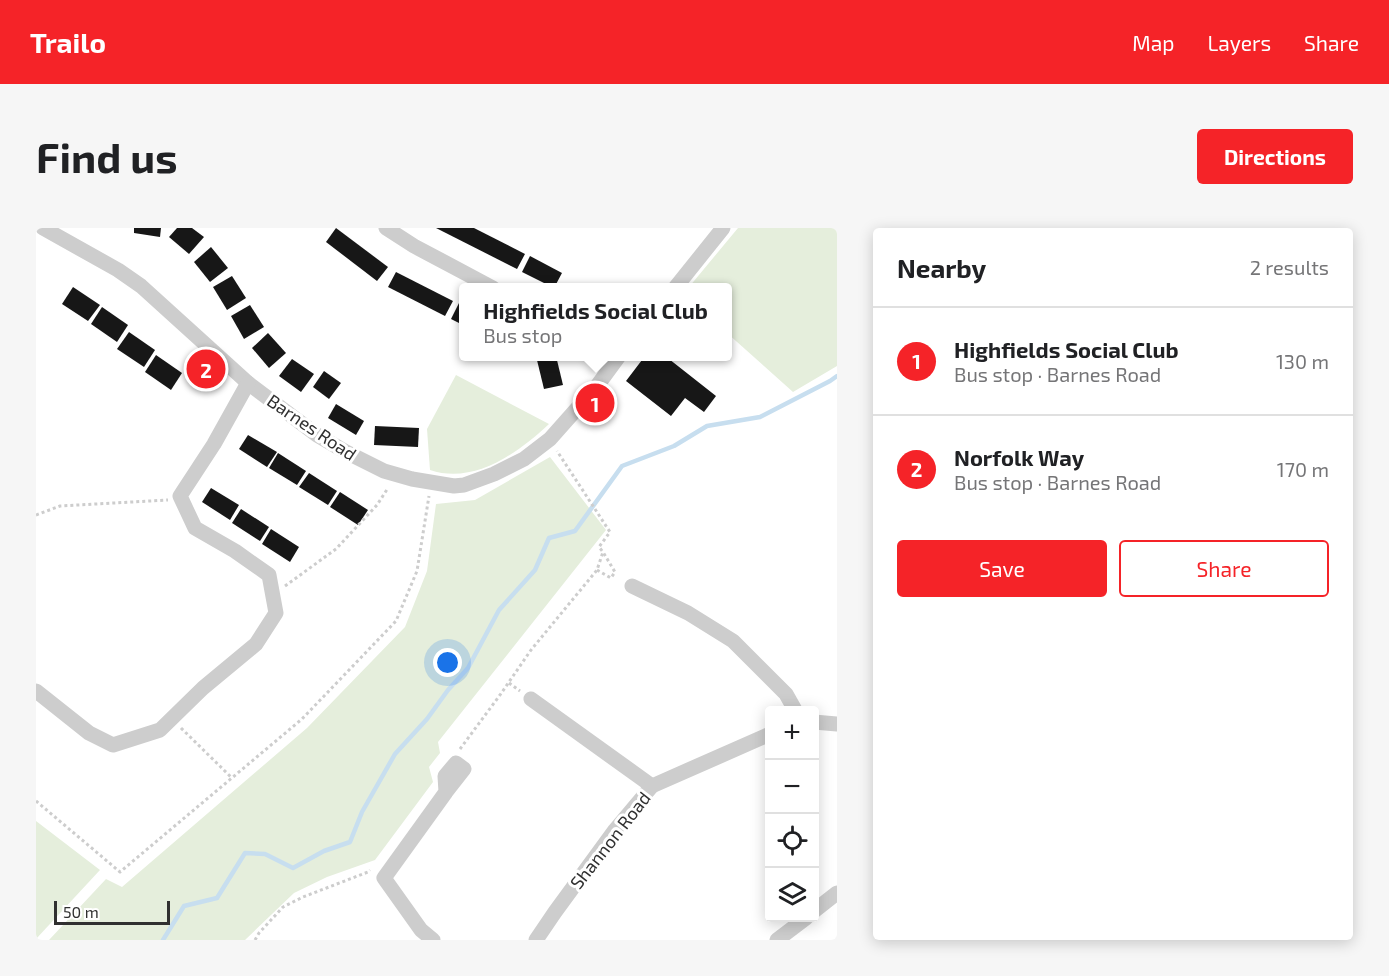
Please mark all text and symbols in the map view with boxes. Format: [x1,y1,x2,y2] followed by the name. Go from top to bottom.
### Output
[30,25,106,59] text: Trailo
[1132,30,1174,55] text: Map
[1207,30,1271,55] text: Layers
[1304,30,1359,55] text: Share
[1197,129,1353,184] button: Directions
[36,131,178,181] text: Find us
[897,252,986,283] text: Nearby
[1250,255,1329,279] text: 2 results
[459,283,732,361] popup
[483,297,708,323] text: Highfields Social Club
[483,323,562,347] text: Bus stop
[954,336,1179,362] text: Highfields Social Club
[186,346,226,392] pin: 2
[912,349,921,373] text: 1
[1276,349,1329,373] text: 130 m
[954,362,1161,386] text: Bus stop · Barnes Road
[576,380,614,426] pin: 1
[263,389,361,465] street label: Barnes Road
[954,444,1084,470] text: Norfolk Way
[911,457,922,481] text: 2
[1277,457,1329,481] text: 170 m
[954,470,1161,494] text: Bus stop · Barnes Road
[897,540,1107,597] button: Save
[1119,540,1329,597] button: Share
[433,648,462,677] your location
[765,706,819,922] map controls
[765,706,819,760] button: +
[765,760,819,814] button: −
[565,787,655,893] street label: Shannon Road
[765,814,819,868] button: locate
[765,868,819,922] button: layers
[54,898,170,926] scale bar
[63,902,99,921] text: 50 m

